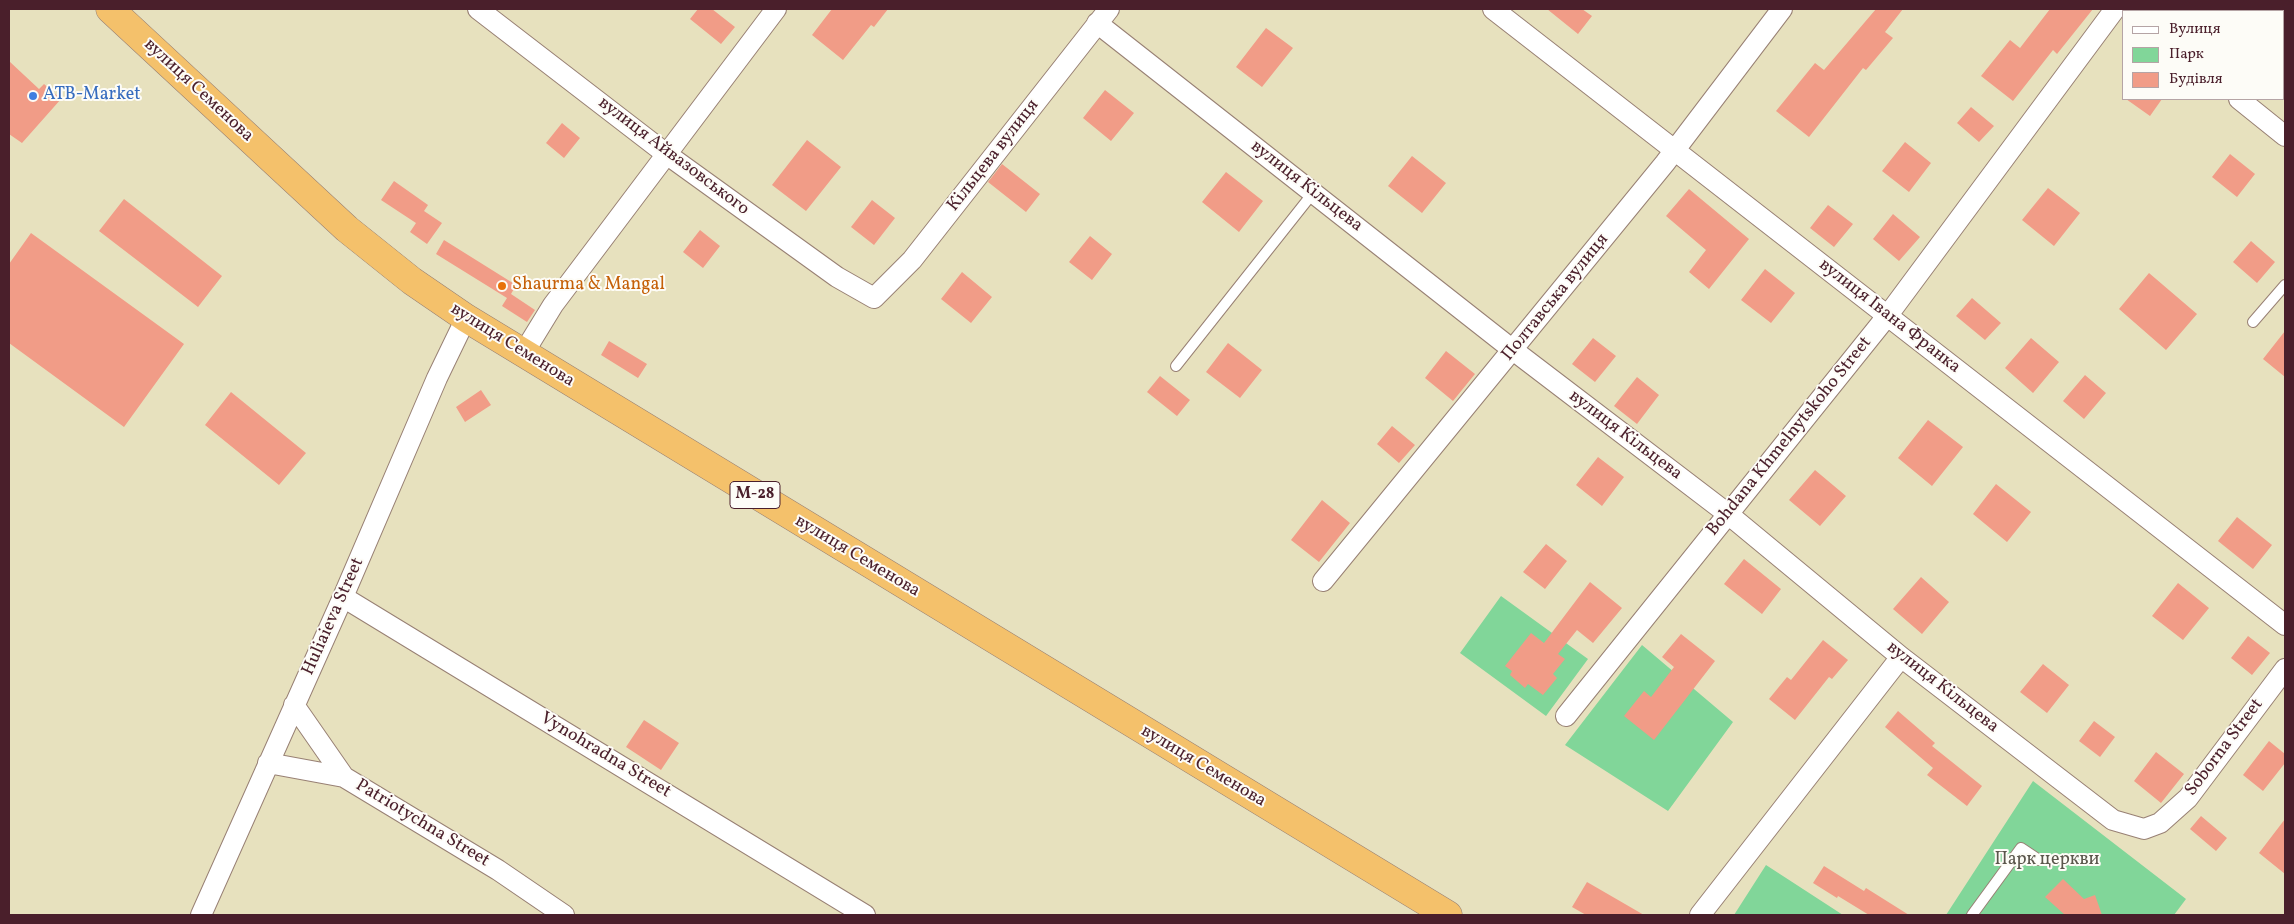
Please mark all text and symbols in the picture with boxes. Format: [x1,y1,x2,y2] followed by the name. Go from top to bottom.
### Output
[2122,10,2284,100] legend
[2169,19,2220,40] text: Вулиця
[139,35,257,147] street label: вулиця Семенова
[2169,44,2204,65] text: Парк
[2169,69,2223,90] text: Будівля
[43,85,141,107] place label: ATB-Market
[27,90,39,102] marker: ATB-Market
[593,93,753,221] street label: вулиця Айвазовського
[943,96,1045,216] street label: Кільцева вулиця
[1246,136,1366,238] street label: вулиця Кільцева
[1498,230,1614,366] street label: Полтавська вулиця
[1814,255,1964,379] street label: вулиця Івана Франка
[512,275,665,297] place label: Shaurma & Mangal
[496,280,508,292] marker: Shaurma & Mangal
[446,299,578,393] street label: вулиця Семенова
[1703,333,1877,541] street label: Bohdana Khmelnytskoho Street
[1564,386,1686,486] street label: вулиця Кільцева
[730,482,780,508] road number: М-28
[790,511,924,603] street label: вулиця Семенова
[298,555,370,679] street label: Huliaieva Street
[1882,637,2002,739] street label: вулиця Кільцева
[2181,695,2269,801] street label: Soborna Street
[536,708,674,804] street label: Vynohradna Street
[1136,721,1270,813] street label: вулиця Семенова
[351,775,493,873] street label: Patriotychna Street
[1995,850,2099,872] park label: Парк церкви

